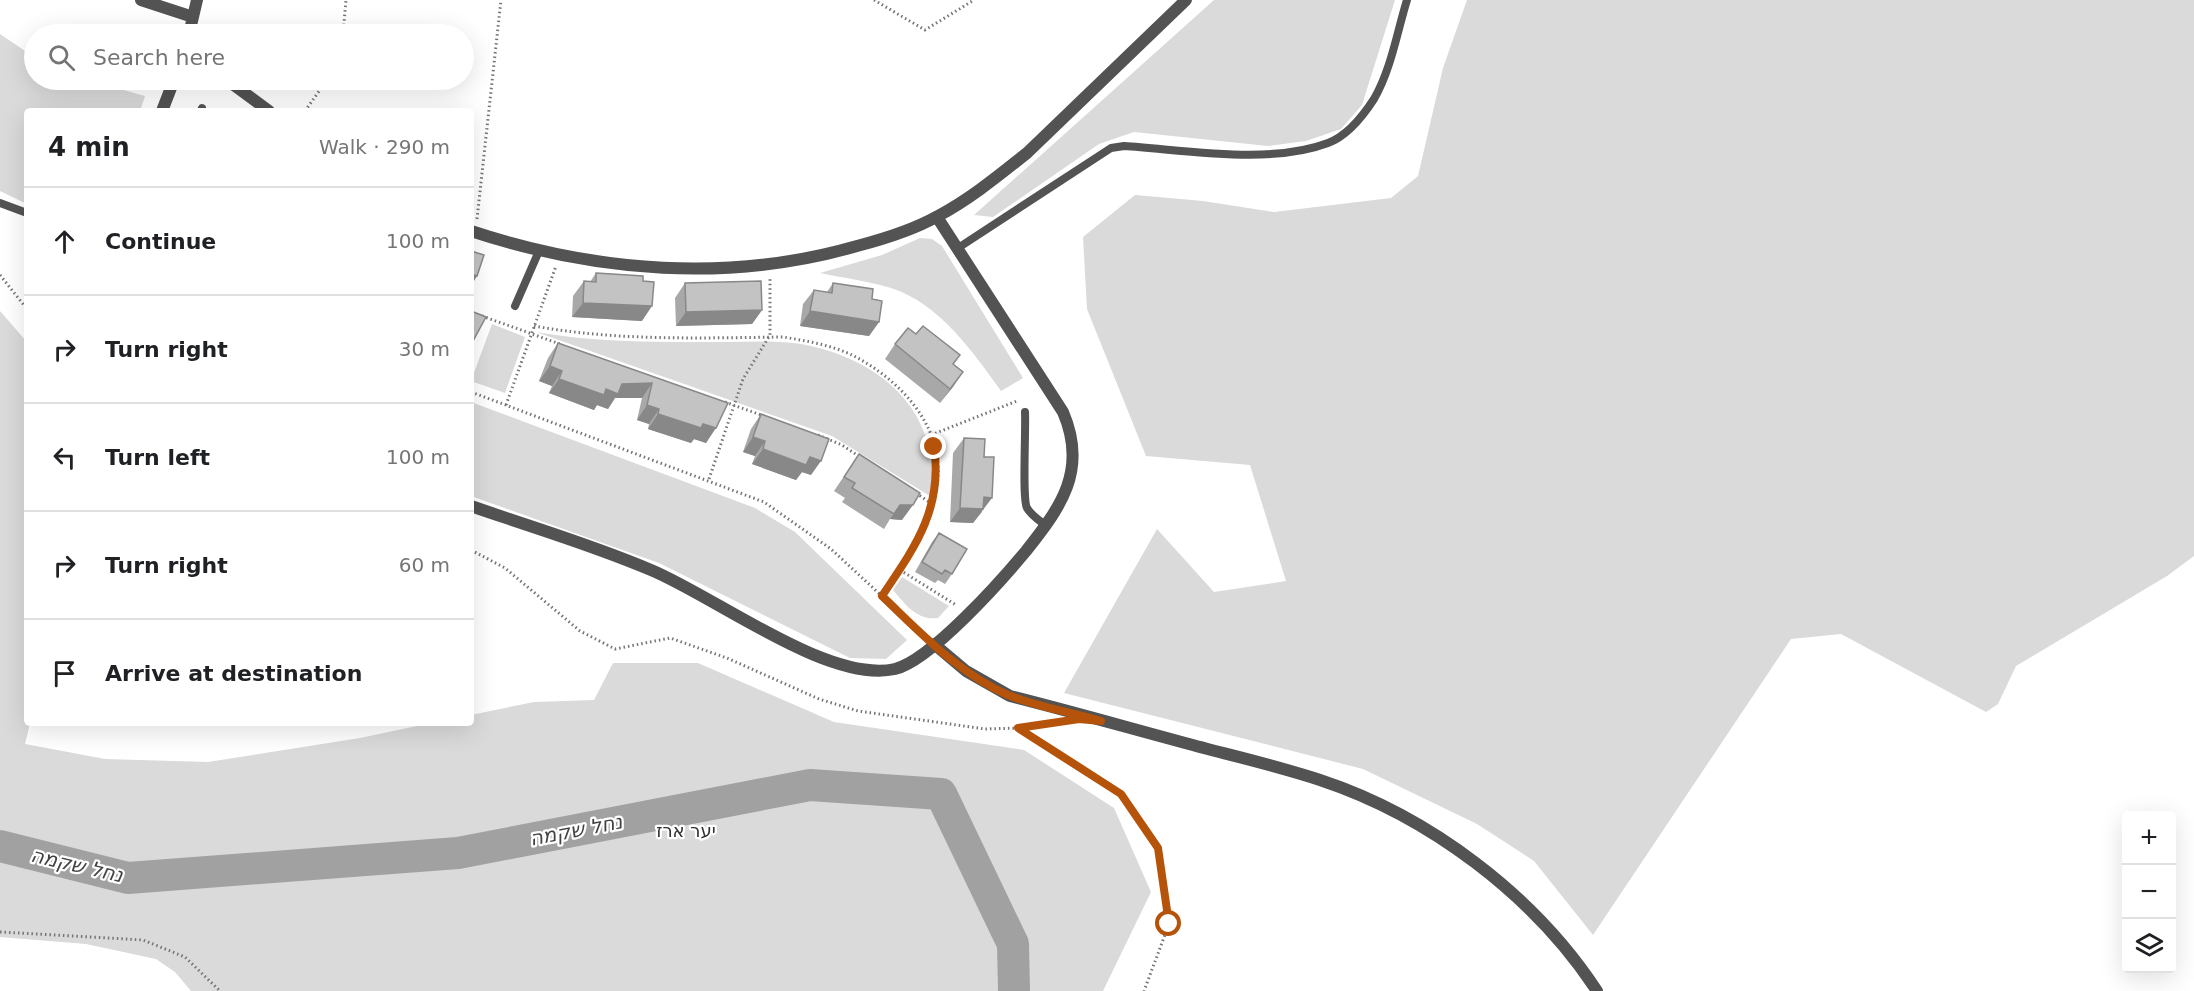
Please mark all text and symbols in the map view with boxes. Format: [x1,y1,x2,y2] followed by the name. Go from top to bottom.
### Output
[24,24,474,90] search box
[45,41,78,74] icon: search
[93,45,225,70] text: Search here
[48,132,130,162] text: 4 min
[319,135,450,159] text: Walk · 290 m
[48,225,81,258] icon: ahead
[105,229,216,254] text: Continue
[386,229,450,253] text: 100 m
[48,333,81,366] icon: right
[105,337,228,362] text: Turn right
[399,337,450,361] text: 30 m
[920,433,946,459] route end
[48,441,81,474] icon: left
[105,445,210,470] text: Turn left
[386,445,450,469] text: 100 m
[48,549,81,582] icon: right
[105,553,228,578] text: Turn right
[399,553,450,577] text: 60 m
[48,657,81,690] icon: arrive
[105,661,362,686] text: Arrive at destination
[528,809,624,851] water label: נחל שקמה
[2122,811,2176,973] map controls
[2122,811,2176,865] button: +
[656,820,716,841] park label: יער ארז
[29,843,125,887] water label: נחל שקמה
[2122,865,2176,919] button: −
[1155,910,1181,936] route start
[2122,919,2176,973] button: layers

